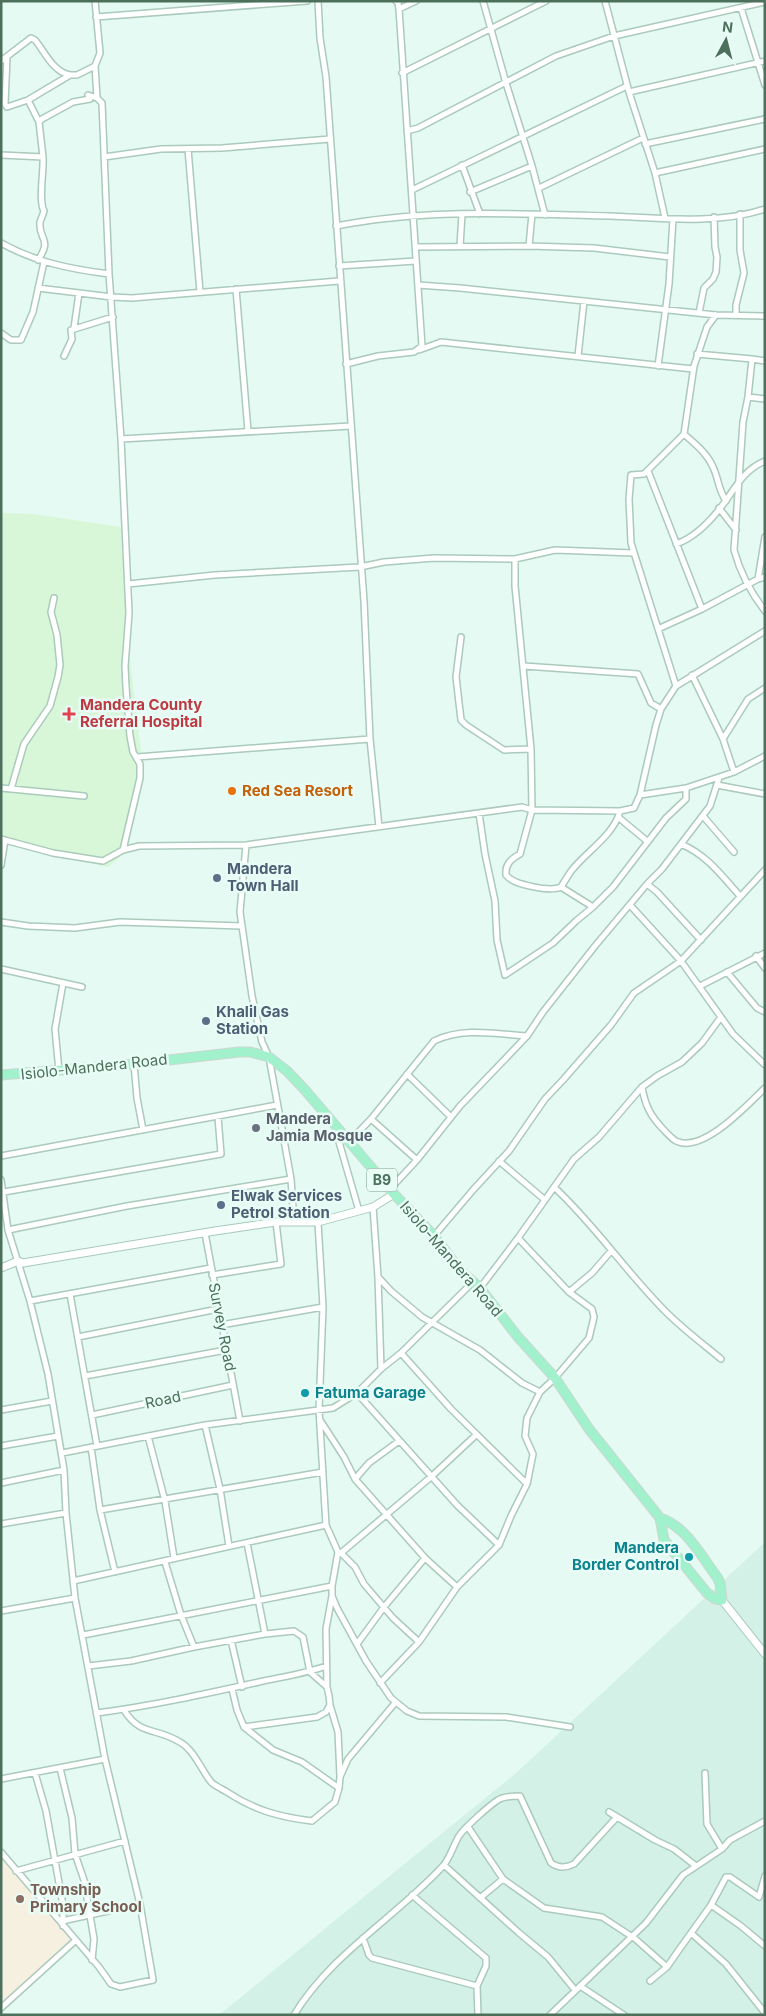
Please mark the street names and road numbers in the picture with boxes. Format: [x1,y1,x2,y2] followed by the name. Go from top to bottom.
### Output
[20,1049,168,1084] street label: Isiolo-Mandera Road
[367,1168,397,1192] road number: B9
[396,1197,507,1321] street label: Isiolo-Mandera Road
[205,1281,240,1373] street label: Survey Road
[143,1386,183,1413] street label: Road

